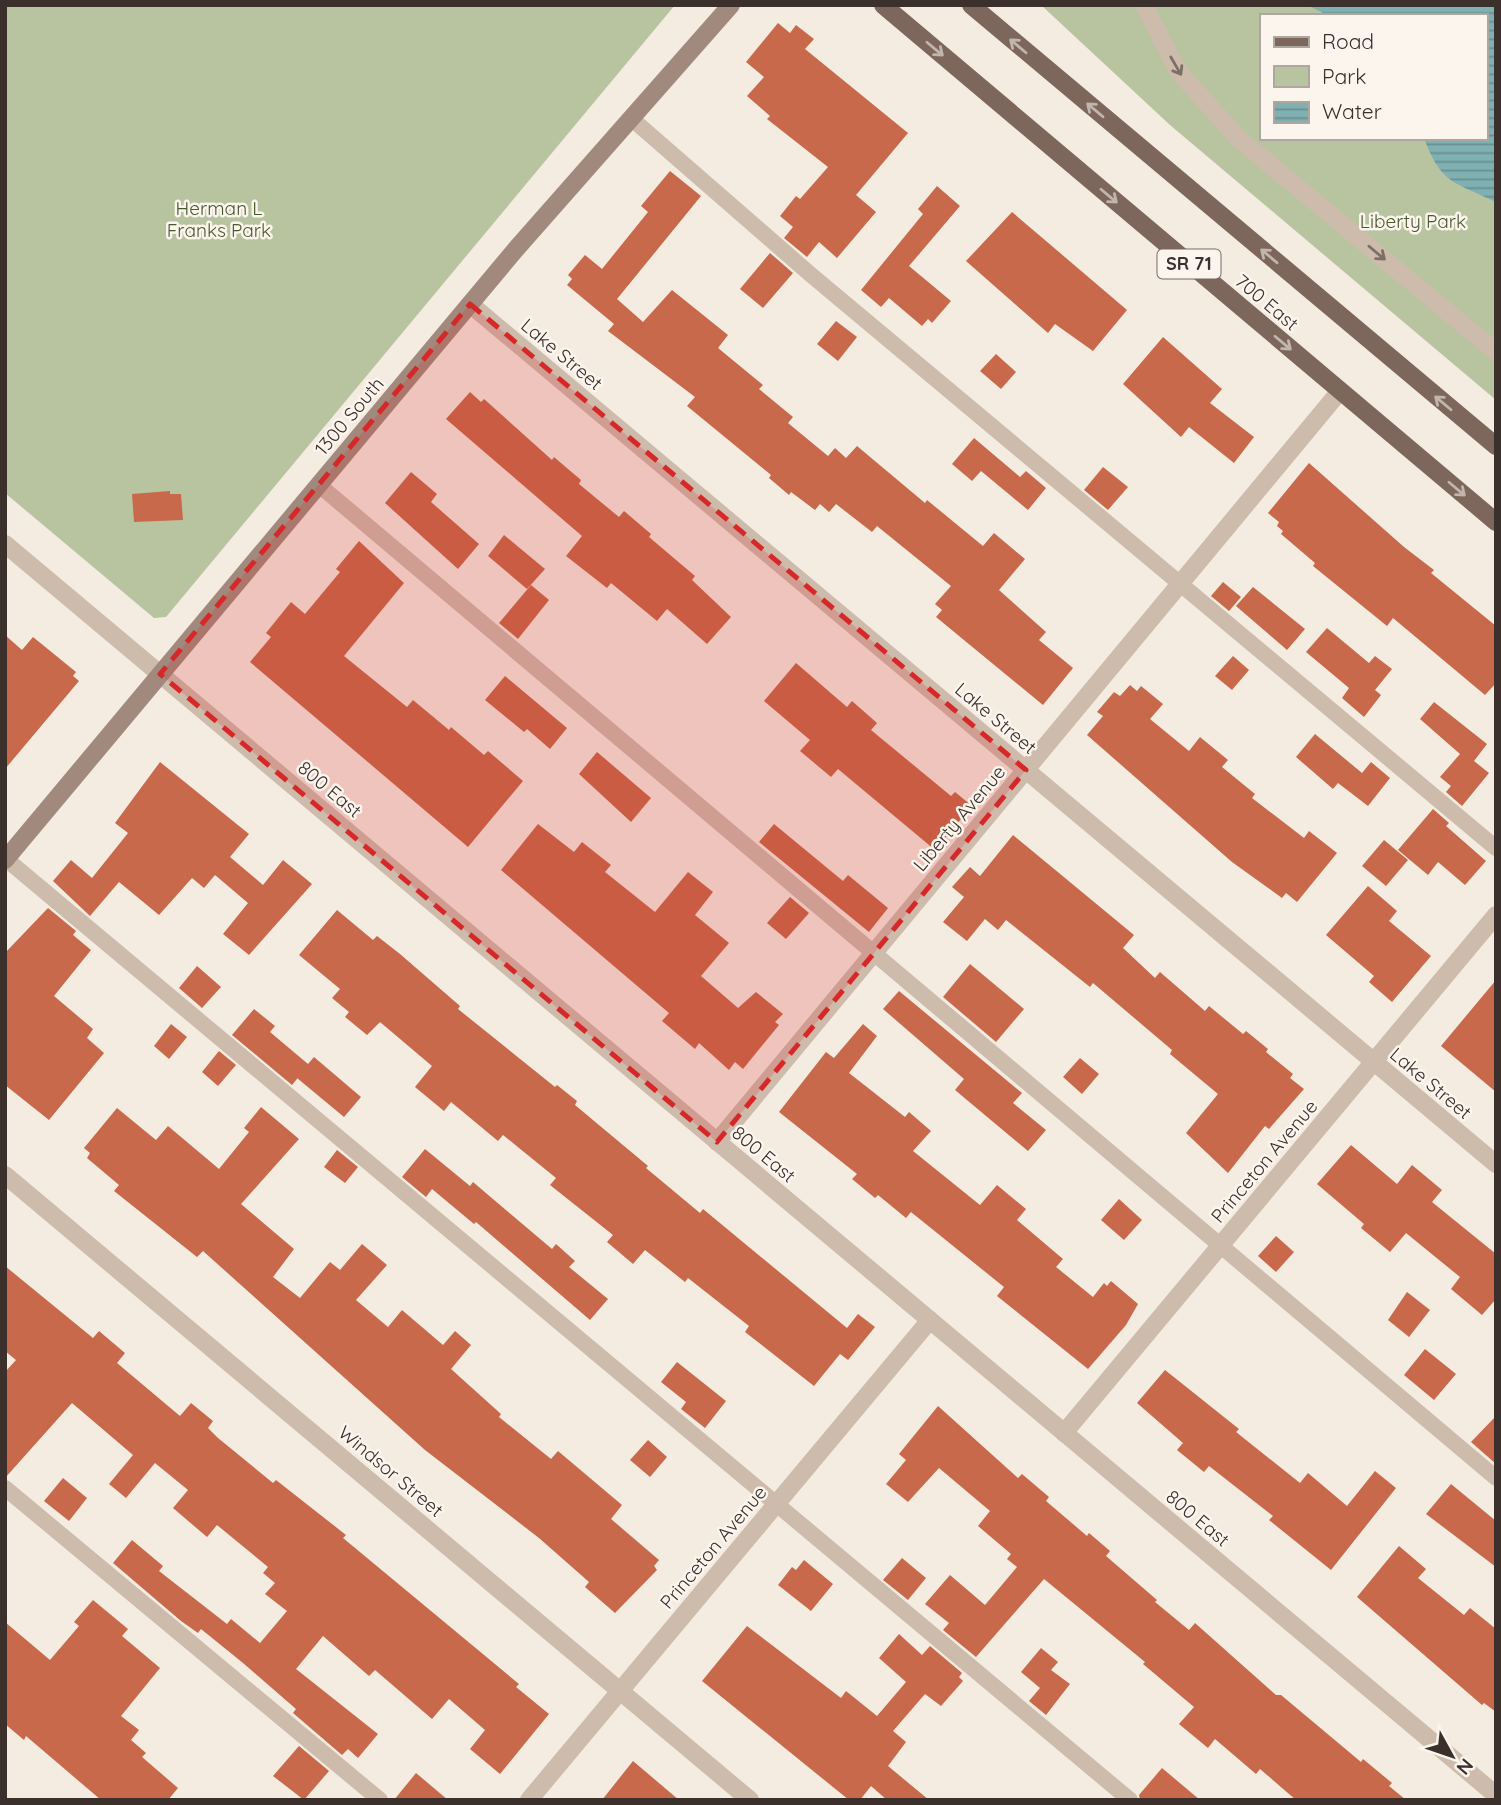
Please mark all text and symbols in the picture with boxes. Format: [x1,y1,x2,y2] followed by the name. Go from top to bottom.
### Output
[1260,14,1487,140] legend
[1322,28,1374,54] text: Road
[1010,38,1028,53] one-way arrow
[926,41,944,57] one-way arrow
[1169,55,1183,75] one-way arrow
[1322,63,1366,89] text: Park
[1322,98,1382,124] text: Water
[1086,102,1104,118] one-way arrow
[1099,188,1117,204] one-way arrow
[167,196,271,242] park label: Herman L Franks Park
[1360,209,1466,233] park label: Liberty Park
[1367,246,1385,261] one-way arrow
[1261,249,1279,264] one-way arrow
[1158,250,1220,278] road number: SR 71
[1230,269,1304,335] street label: 700 East
[516,313,608,395] street label: Lake Street
[1273,335,1291,350] one-way arrow
[309,372,389,460] street label: 1300 South
[1435,395,1453,411] one-way arrow
[1448,481,1466,497] one-way arrow
[950,677,1042,759] street label: Lake Street
[293,755,367,823] street label: 800 East
[908,760,1010,876] street label: Liberty Avenue
[1385,1042,1477,1124] street label: Lake Street
[1206,1095,1322,1227] street label: Princeton Avenue
[727,1120,801,1188] street label: 800 East
[334,1420,448,1522] street label: Windsor Street
[655,1481,771,1613] street label: Princeton Avenue
[1161,1484,1235,1552] street label: 800 East
[1417,1721,1487,1791] north arrow
[1451,1754,1479,1780] text: N

